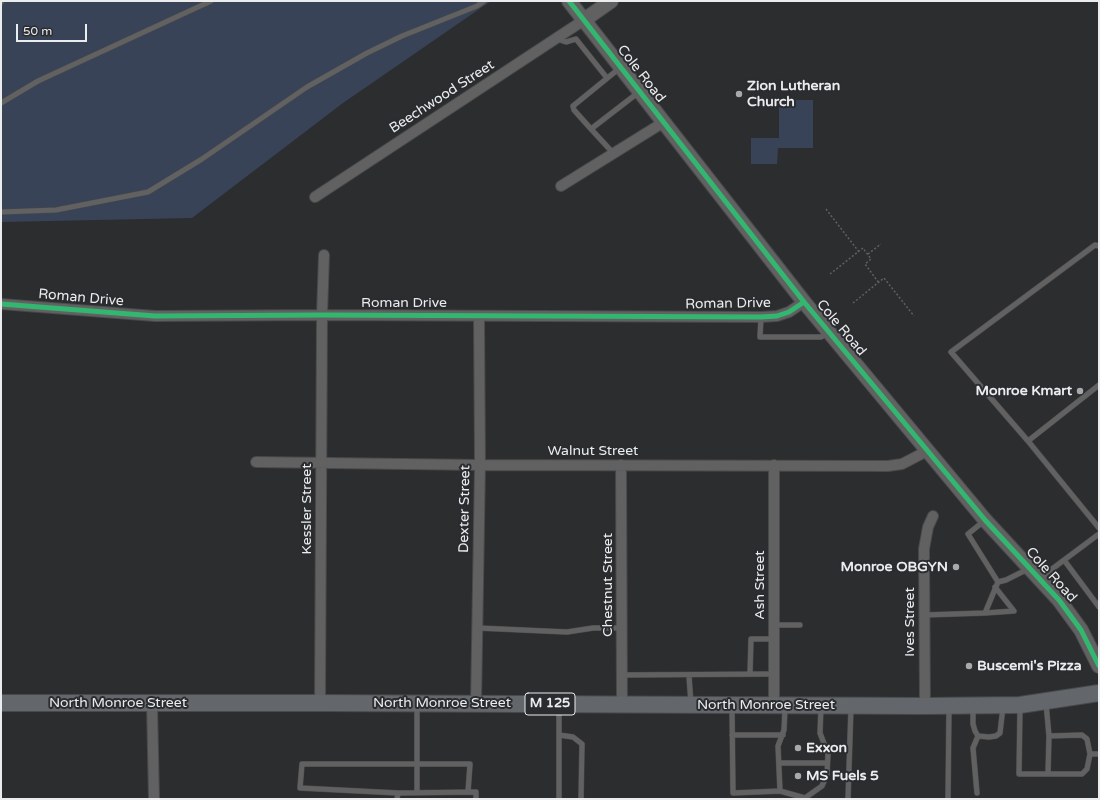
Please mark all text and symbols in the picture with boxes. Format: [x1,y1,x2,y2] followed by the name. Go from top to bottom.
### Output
[18,16,89,42] scale bar
[23,24,52,38] text: 50 m
[613,42,669,106] street label: Cole Road
[386,57,498,137] street label: Beechwood Street
[747,78,840,110] place label: Zion Lutheran Church
[734,89,744,99] marker: Zion Lutheran Church
[38,286,124,310] street label: Roman Drive
[361,295,447,311] street label: Roman Drive
[685,295,771,313] street label: Roman Drive
[813,296,869,360] street label: Cole Road
[976,383,1072,399] place label: Monroe Kmart
[1075,386,1085,396] marker: Monroe Kmart
[548,443,638,459] street label: Walnut Street
[299,463,315,555] street label: Kessler Street
[456,465,474,553] street label: Dexter Street
[600,533,616,637] street label: Chestnut Street
[1022,544,1080,606] street label: Cole Road
[752,550,768,620] street label: Ash Street
[841,559,948,575] place label: Monroe OBGYN
[951,562,961,572] marker: Monroe OBGYN
[902,587,918,657] street label: Ives Street
[977,658,1082,674] place label: Buscemi's Pizza
[964,661,974,671] marker: Buscemi's Pizza
[525,693,575,715] road number: M 125
[49,695,187,711] street label: North Monroe Street
[373,695,511,711] street label: North Monroe Street
[697,697,835,713] street label: North Monroe Street
[806,740,847,756] place label: Exxon
[793,743,803,753] marker: Exxon
[806,768,879,784] place label: MS Fuels 5
[793,771,803,781] marker: MS Fuels 5

